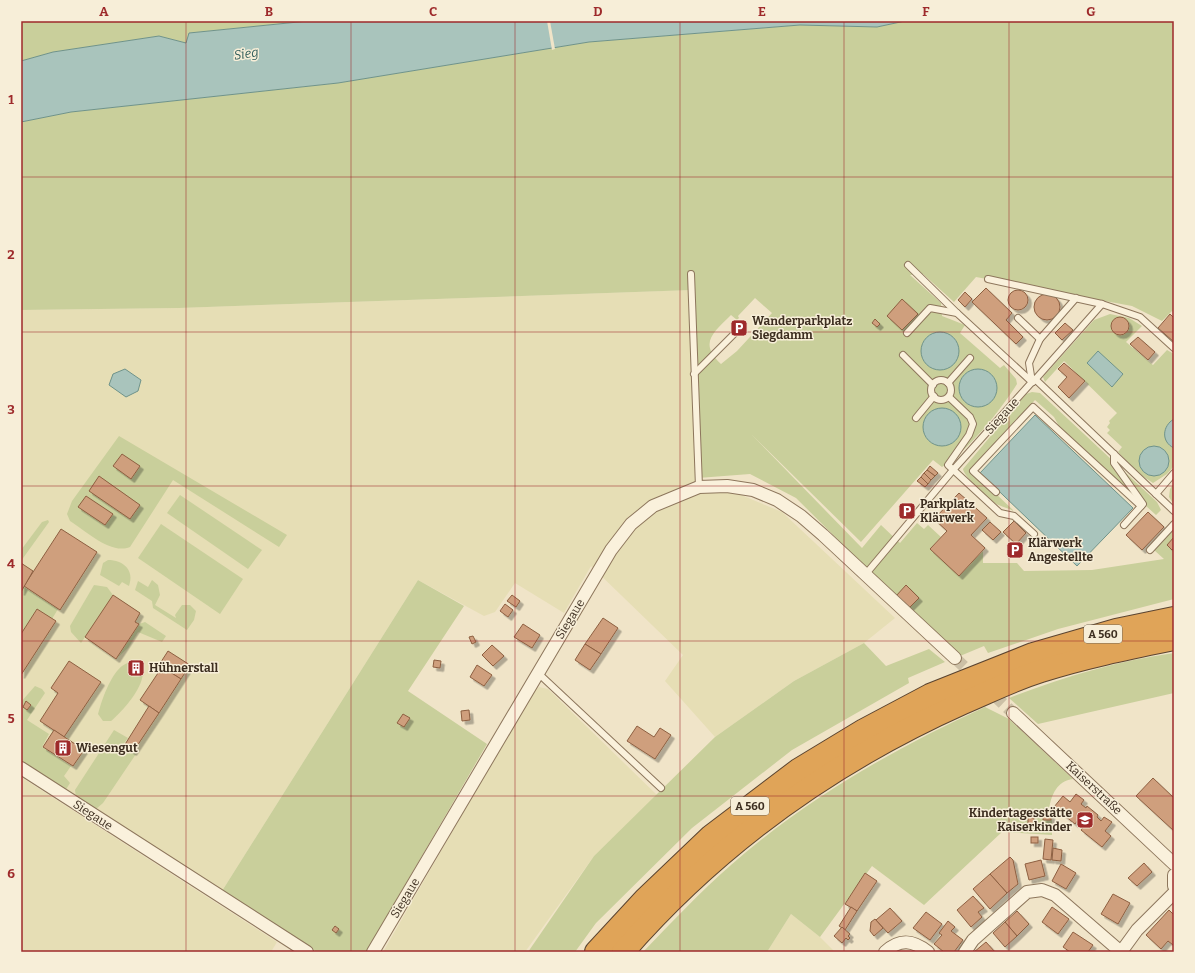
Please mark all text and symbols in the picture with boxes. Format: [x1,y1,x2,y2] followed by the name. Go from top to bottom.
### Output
[99,4,109,19] text: A
[265,4,273,19] text: B
[429,4,437,19] text: C
[593,4,603,19] text: D
[758,4,766,19] text: E
[922,4,930,19] text: F
[1086,4,1096,19] text: G
[233,44,259,63] water label: Sieg
[8,92,14,107] text: 1
[7,247,15,262] text: 2
[752,314,852,342] place label: Wanderparkplatz Siegdamm
[729,318,749,338] parking icon: Wanderparkplatz Siegdamm
[982,395,1022,437] street label: Siegaue
[7,402,15,417] text: 3
[920,497,975,525] place label: Parkplatz Klärwerk
[897,501,917,521] parking icon: Parkplatz Klärwerk
[1028,536,1093,564] place label: Klärwerk Angestellte
[1005,540,1025,560] parking icon: Klärwerk Angestellte
[7,556,15,571] text: 4
[553,596,587,642] street label: Siegaue
[1084,625,1122,643] road number: A 560
[126,658,146,678] building icon: Hühnerstall
[149,661,218,675] place label: Hühnerstall
[7,711,15,726] text: 5
[53,738,73,758] building icon: Wiesengut
[76,741,138,755] place label: Wiesengut
[1063,759,1125,817] street label: Kaiserstraße
[71,797,115,833] street label: Siegaue
[731,797,769,815] road number: A 560
[969,806,1072,834] place label: Kindertagesstätte Kaiserkinder
[1075,810,1095,830] school or university icon: Kindertagesstätte Kaiserkinder
[7,866,15,881] text: 6
[388,875,422,921] street label: Siegaue

